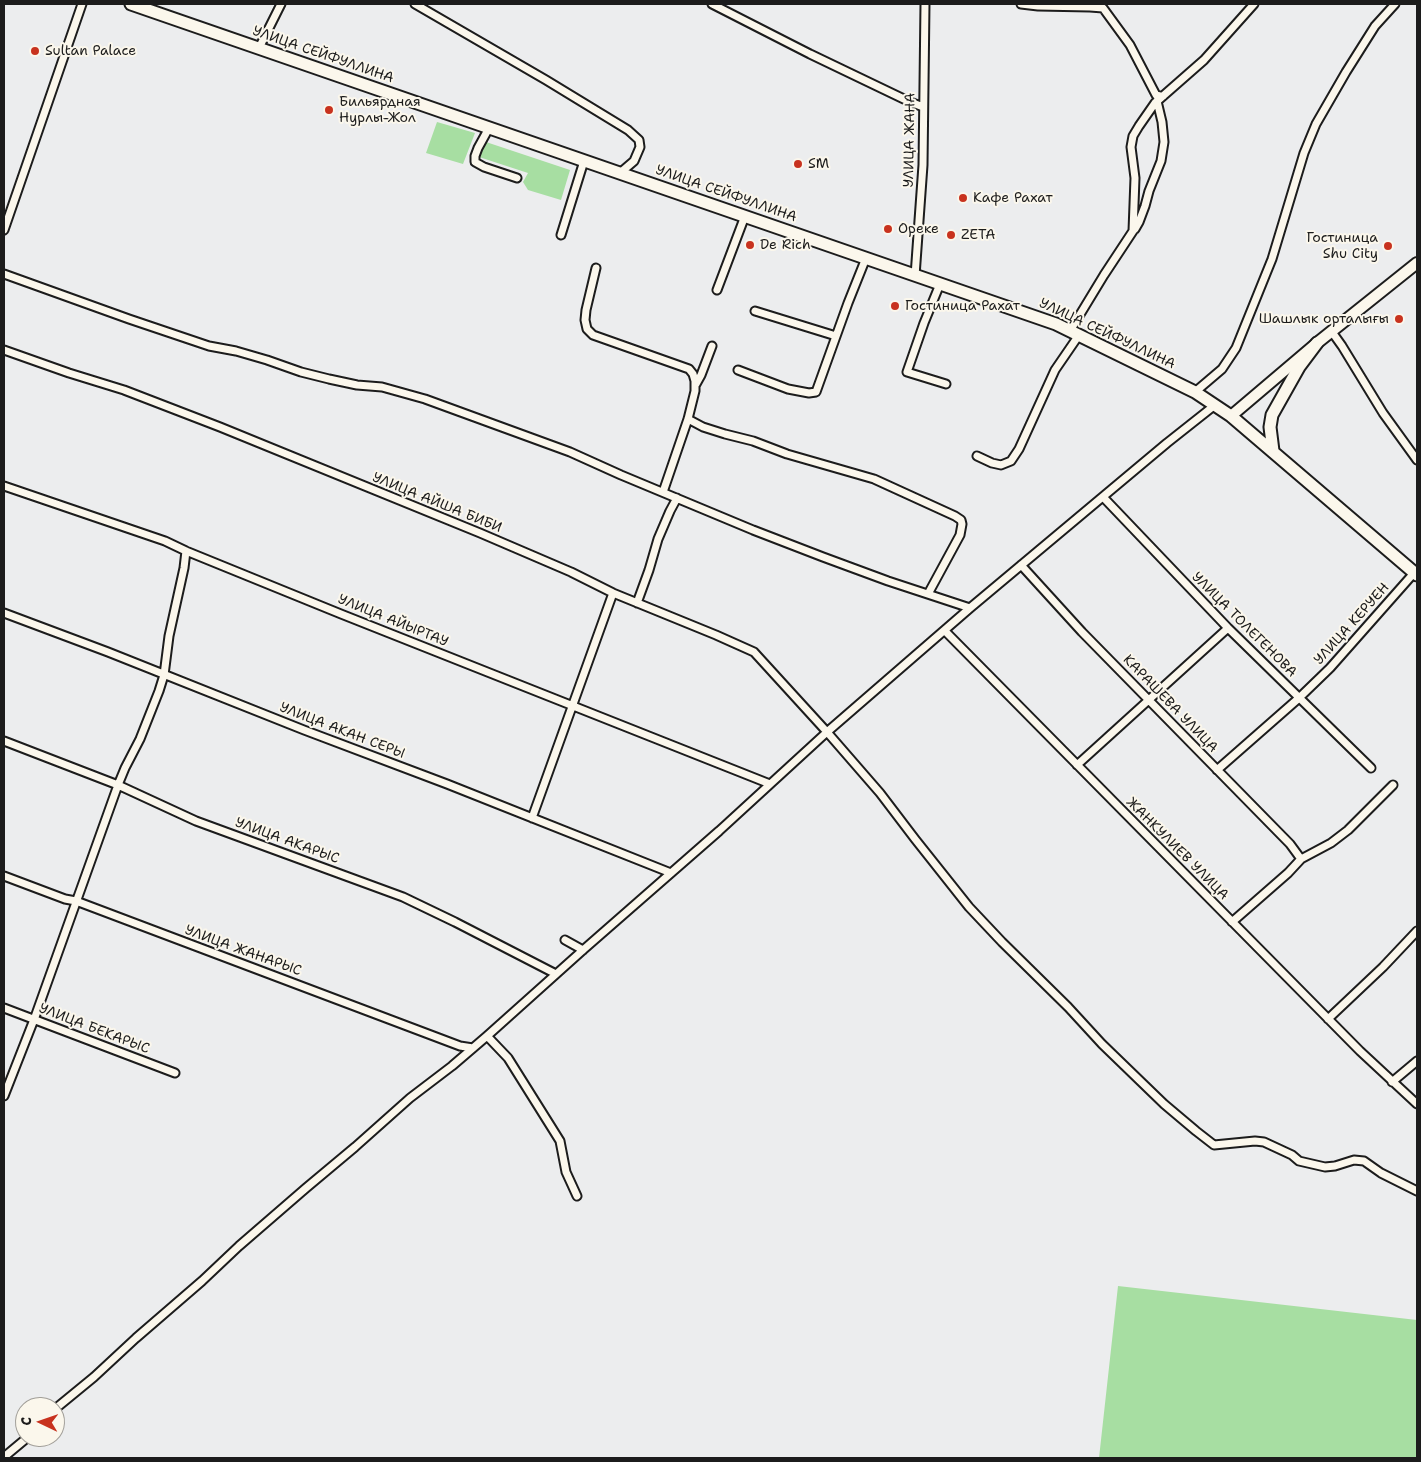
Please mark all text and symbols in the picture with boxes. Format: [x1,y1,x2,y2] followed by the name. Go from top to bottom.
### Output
[250,23,396,87] street label: УЛИЦА СЕЙФУЛЛИНА
[45,43,136,59] place label: Sultan Palace
[29,45,41,57] marker: Sultan Palace
[901,93,919,187] street label: УЛИЦА ЖАНА
[339,94,421,126] place label: Бильярдная Нурлы-Жол
[323,104,335,116] marker: Бильярдная Нурлы-Жол
[808,156,829,172] place label: SM
[792,158,804,170] marker: SM
[653,162,799,226] street label: УЛИЦА СЕЙФУЛЛИНА
[973,190,1053,206] place label: Кафе Рахат
[957,192,969,204] marker: Кафе Рахат
[898,221,939,237] place label: Ореке
[882,223,894,235] marker: Ореке
[961,227,995,243] place label: ZETA
[945,229,957,241] marker: ZETA
[1307,230,1378,262] place label: Гостиница Shu City
[760,237,811,253] place label: De Rich
[744,239,756,251] marker: De Rich
[1382,240,1394,252] marker: Гостиница Shu City
[1036,295,1178,373] street label: УЛИЦА СЕЙФУЛЛИНА
[905,298,1020,314] place label: Гостиница Рахат
[889,300,901,312] marker: Гостиница Рахат
[1259,311,1389,327] place label: Шашлык орталығы
[1393,313,1405,325] marker: Шашлык орталығы
[370,469,504,537] street label: УЛИЦА АЙША БИБИ
[1188,569,1300,681] street label: УЛИЦА ТОЛЕГЕНОВА
[1311,580,1393,668] street label: УЛИЦА КЕРУЕН
[335,591,451,651] street label: УЛИЦА АЙЫРТАУ
[1119,652,1221,756] street label: КАРАШЕВА УЛИЦА
[277,699,407,763] street label: УЛИЦА АКАН СЕРЫ
[1122,794,1232,904] street label: ЖАНКУЛИЕВ УЛИЦА
[233,814,341,868] street label: УЛИЦА АКАРЫС
[182,922,304,980] street label: УЛИЦА ЖАНАРЫС
[36,1000,152,1058] street label: УЛИЦА БЕКАРЫС
[15,1397,65,1447] north arrow
[17,1417,35,1426] text: С

